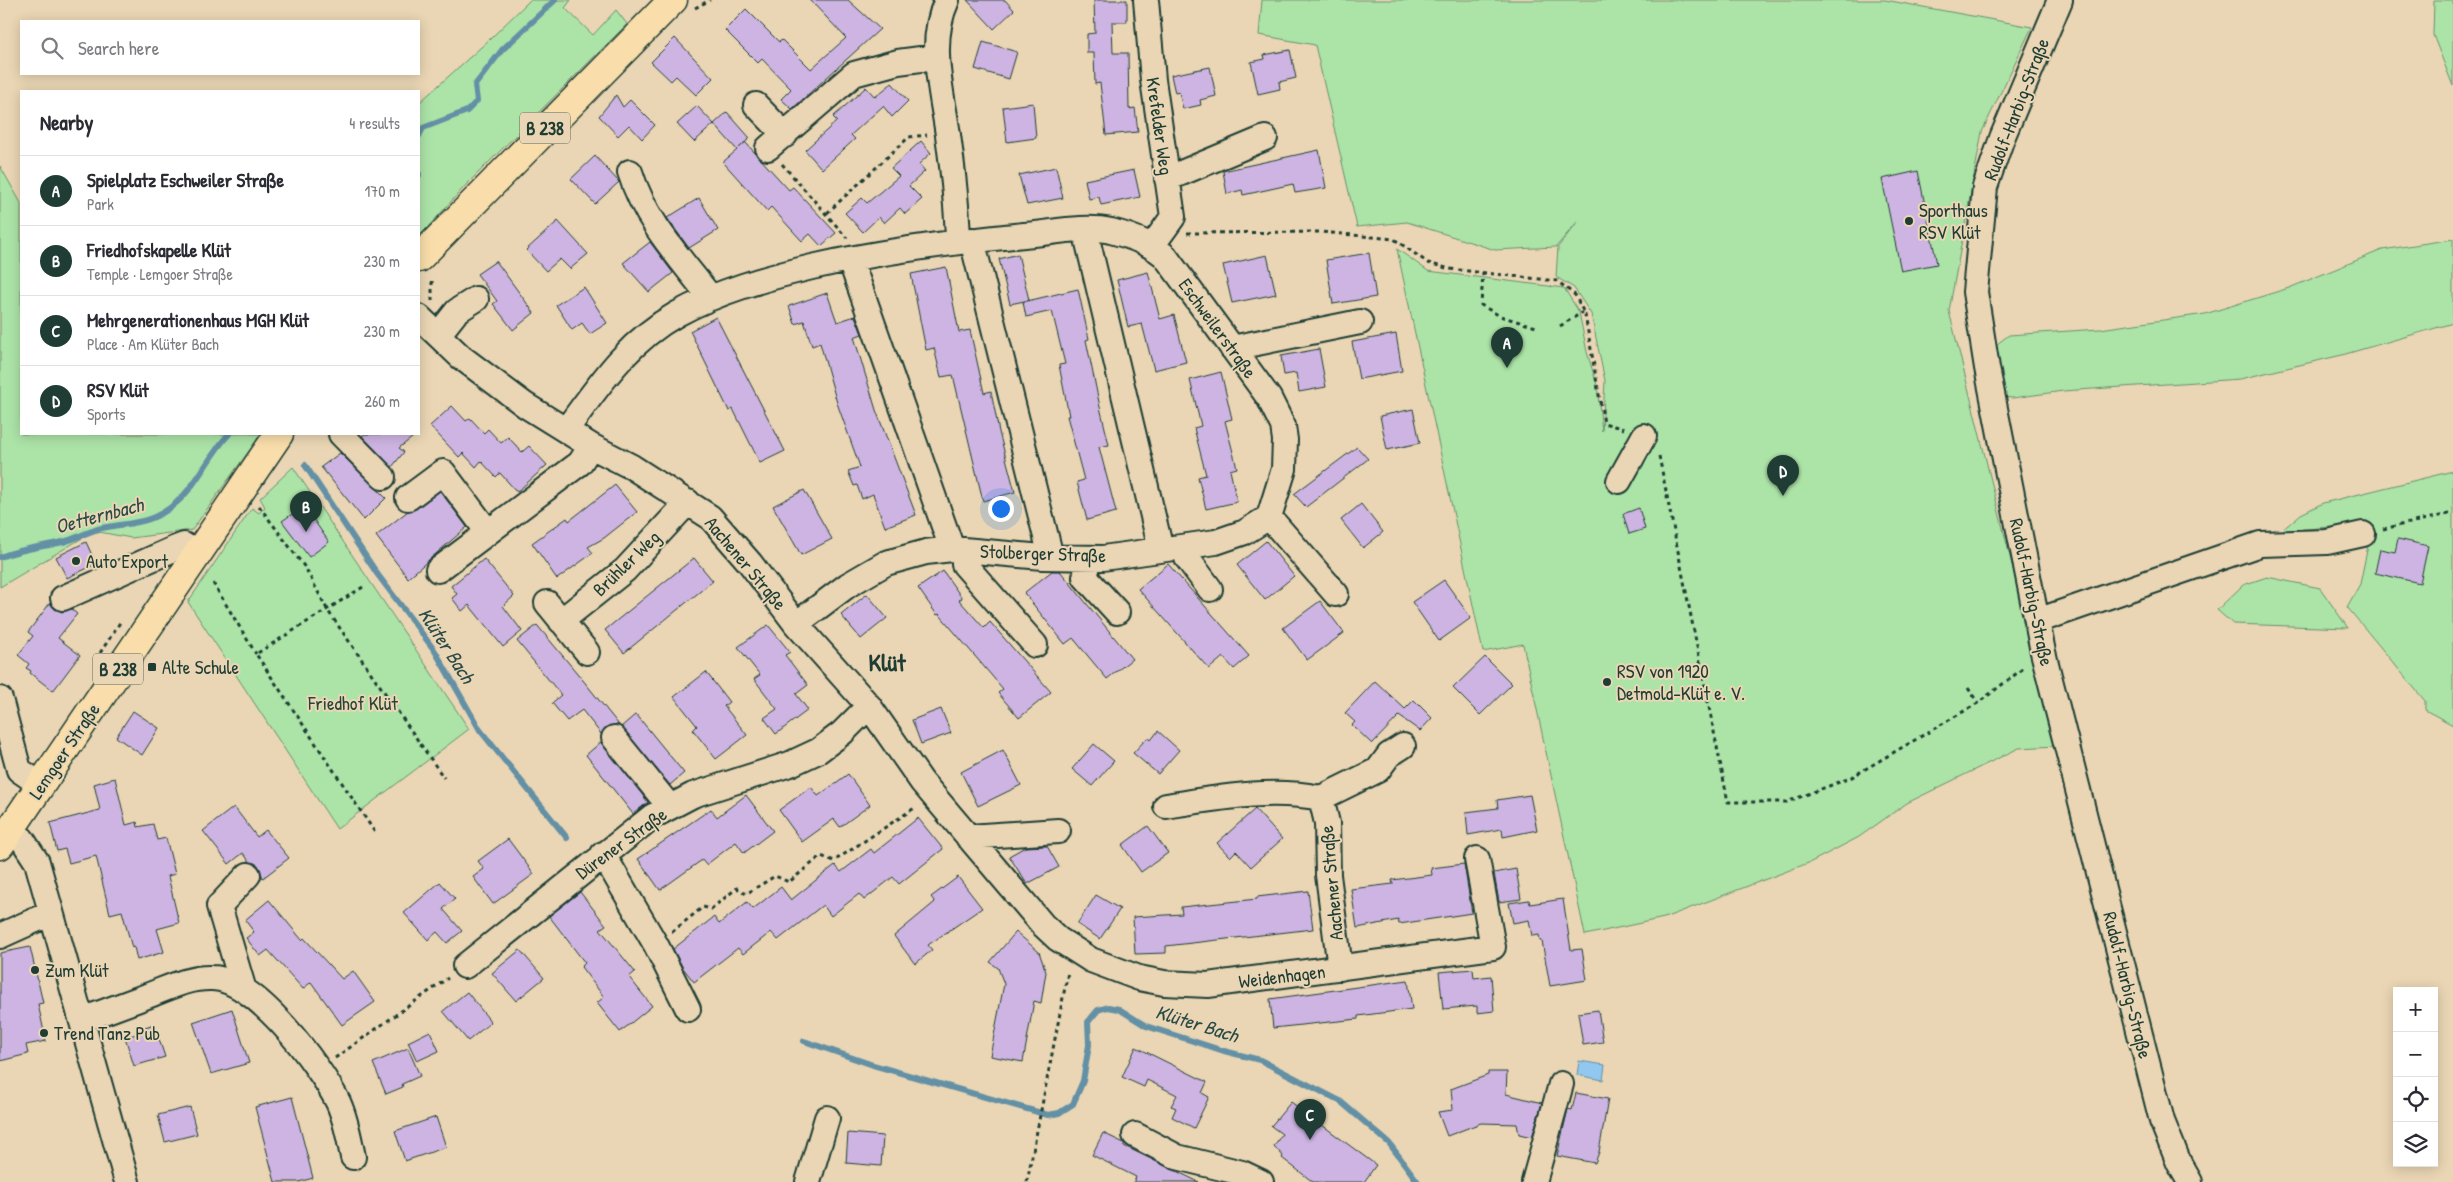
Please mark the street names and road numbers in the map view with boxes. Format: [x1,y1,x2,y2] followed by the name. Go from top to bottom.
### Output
[1977,34,2055,184] street label: Rudolf-Harbig-Straße
[1140,75,1180,177] street label: Krefelder Weg
[520,112,570,144] road number: B 238
[1173,273,1263,384] street label: Eschweilerstraße
[699,511,793,616] street label: Aachener Straße
[2004,516,2060,669] street label: Rudolf-Harbig-Straße
[587,524,665,602] street label: Brühler Weg
[980,538,1107,568] street label: Stolberger Straße
[93,654,143,684] road number: B 238
[22,698,106,804] street label: Lemgoer Straße
[570,801,672,885] street label: Dürener Straße
[1313,824,1349,941] street label: Aachener Straße
[2097,909,2159,1062] street label: Rudolf-Harbig-Straße
[1237,958,1327,994] street label: Weidenhagen

